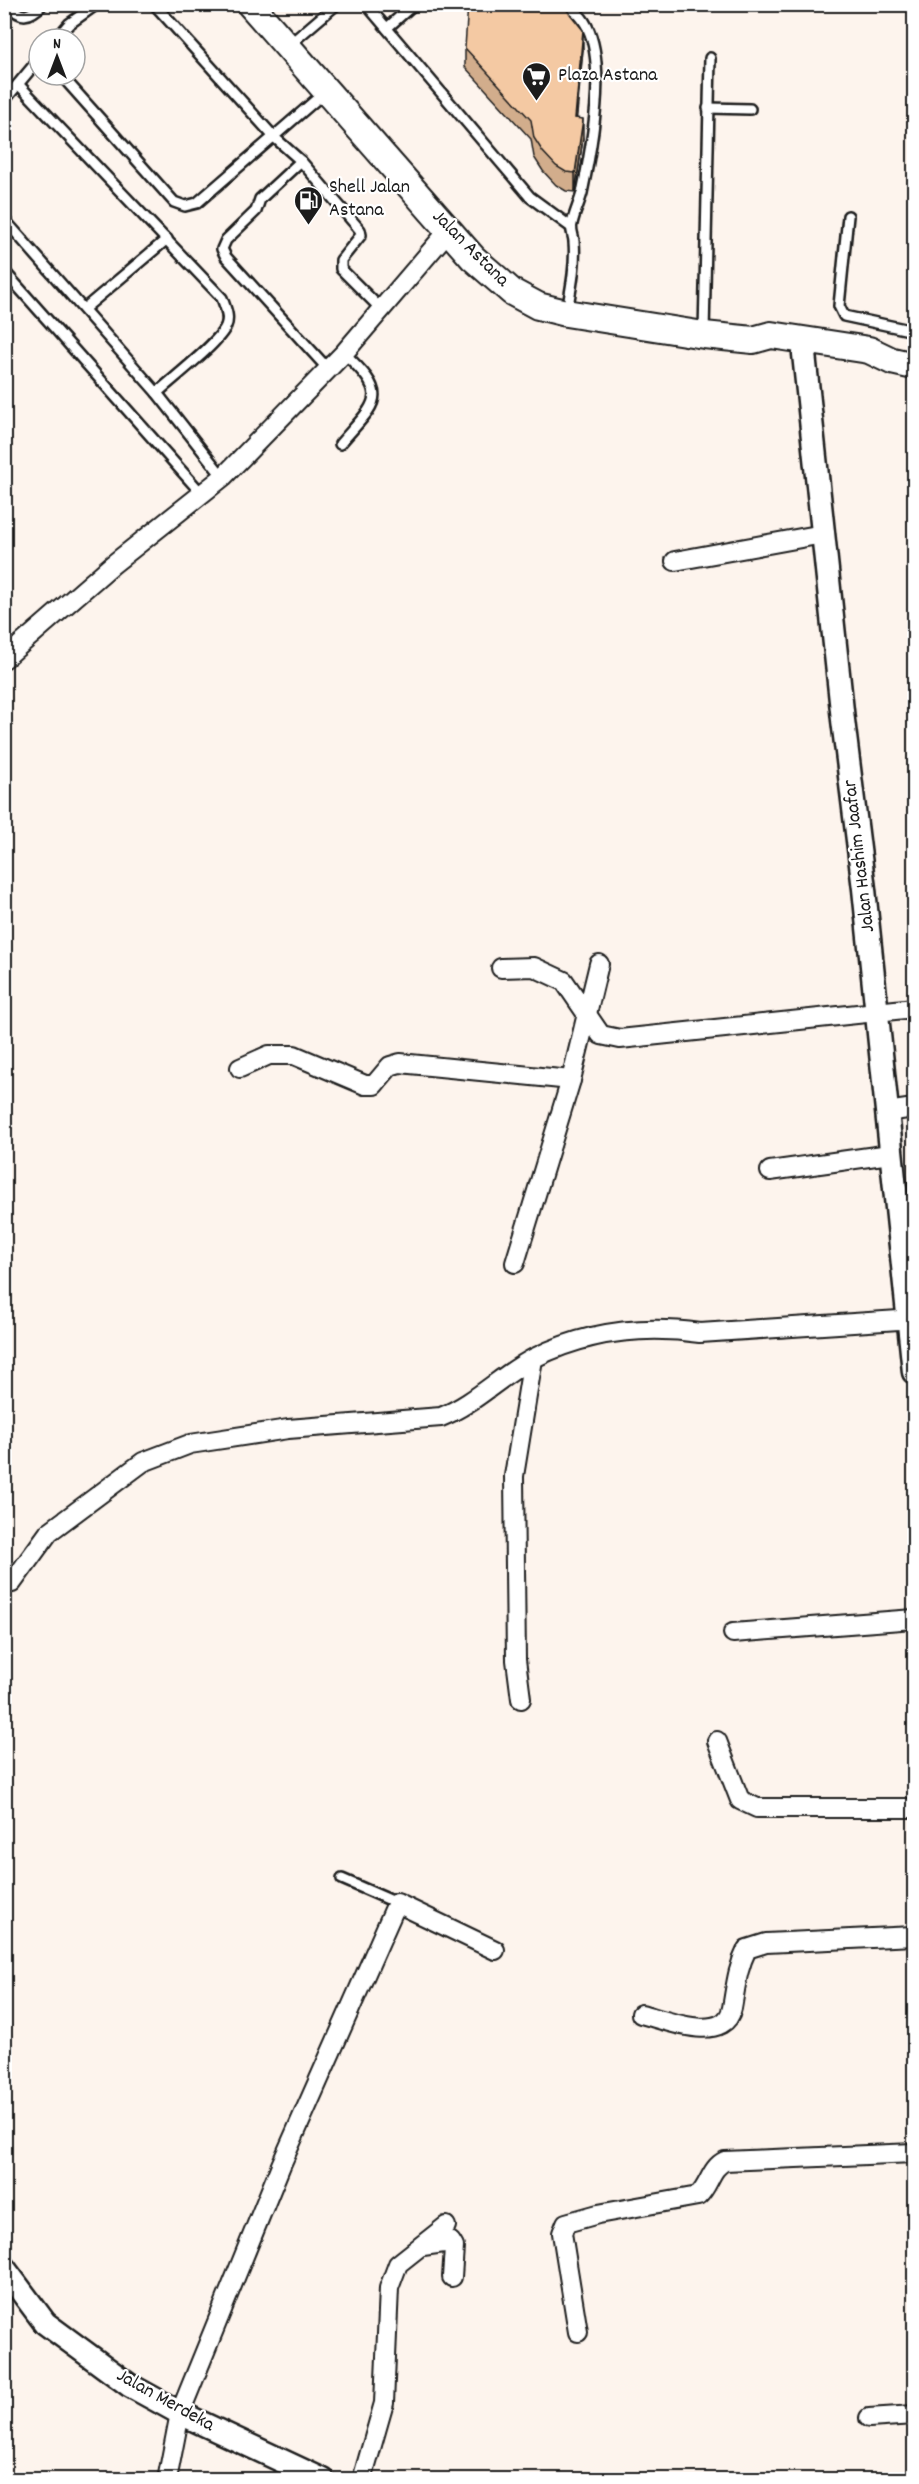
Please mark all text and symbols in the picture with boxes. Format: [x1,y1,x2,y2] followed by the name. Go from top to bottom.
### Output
[27,27,87,87] north arrow
[53,33,61,56] text: N
[521,60,553,102] supermarket icon: Plaza Astana
[558,62,658,90] place label: Plaza Astana
[329,174,410,225] place label: Shell Jalan Astana
[292,184,324,226] fuel station icon: Shell Jalan Astana
[425,204,515,294] street label: Jalan Astana
[837,777,883,934] street label: Jalan Hashim Jaafar
[111,2362,220,2440] street label: Jalan Merdeka

